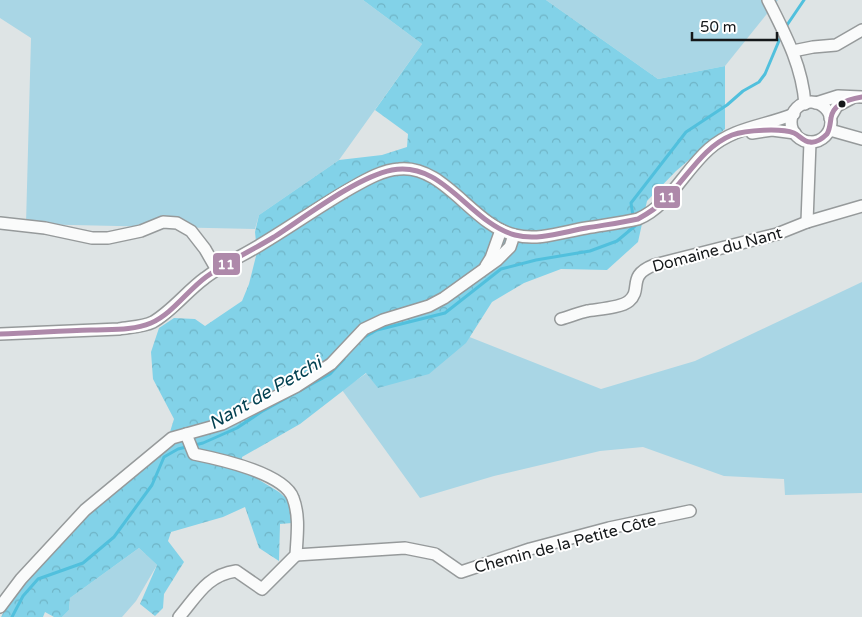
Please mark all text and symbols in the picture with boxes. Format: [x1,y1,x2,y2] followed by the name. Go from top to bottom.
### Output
[692,10,777,42] scale bar
[700,18,737,36] text: 50 m
[837,99,847,109] unlabelled marker
[653,185,681,209] line badge: 11
[658,189,676,206] text: 11
[650,223,784,277] street label: Domaine du Nant
[212,252,241,276] line badge: 11
[217,256,235,273] text: 11
[205,350,328,434] water label: Nant de Petchi
[472,510,658,578] street label: Chemin de la Petite Côte

